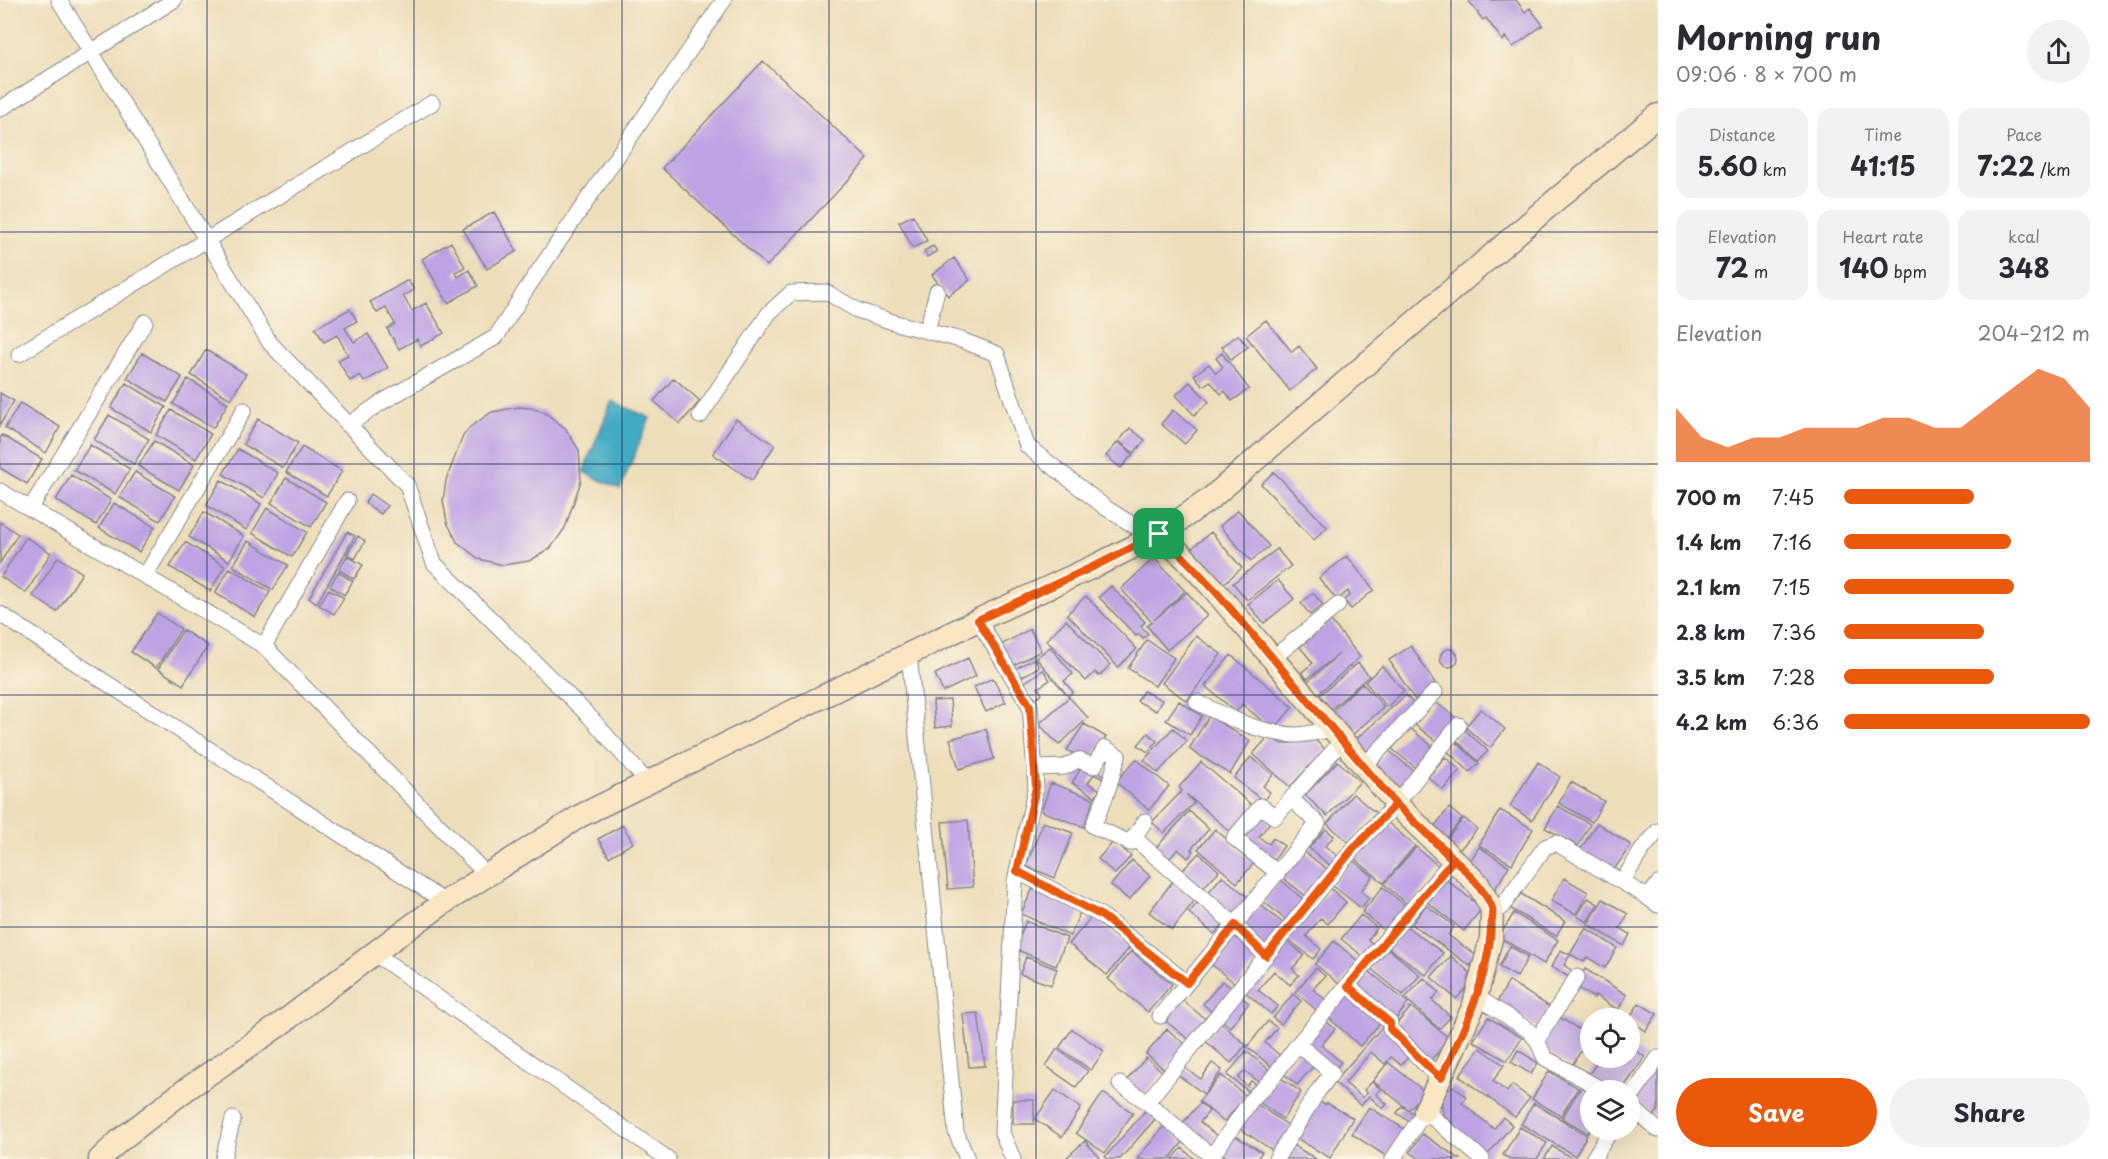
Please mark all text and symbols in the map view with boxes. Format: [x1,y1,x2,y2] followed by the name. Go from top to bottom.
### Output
[1676,11,1881,61] text: Morning run
[2027,20,2090,83] button: share
[1676,59,1857,89] text: 09:06 · 8 × 700 m
[1708,122,1776,146] text: Distance
[1864,122,1902,146] text: Time
[2006,122,2042,146] text: Pace
[1697,146,1758,185] text: 5.60
[1850,146,1916,185] text: 41:15
[1977,146,2035,185] text: 7:22
[1758,157,1787,181] text: km
[2035,157,2071,181] text: /km
[1707,224,1777,248] text: Elevation
[1843,224,1923,248] text: Heart rate
[2008,224,2040,248] text: kcal
[1716,248,1749,287] text: 72
[1839,248,1889,287] text: 140
[1998,248,2050,287] text: 348
[1749,259,1768,283] text: m
[1889,259,1927,283] text: bpm
[1676,318,1762,348] text: Elevation
[1977,318,2090,348] text: 204–212 m
[1676,482,1741,512] text: 700 m
[1772,482,1814,512] text: 7:45
[1133,508,1184,559] pin
[1142,517,1175,550] icon: arrive
[1676,527,1742,557] text: 1.4 km
[1772,527,1812,557] text: 7:16
[1676,572,1741,602] text: 2.1 km
[1772,572,1811,602] text: 7:15
[1676,617,1745,647] text: 2.8 km
[1772,617,1816,647] text: 7:36
[1676,662,1745,692] text: 3.5 km
[1772,662,1815,692] text: 7:28
[1676,707,1747,737] text: 4.2 km
[1772,707,1819,737] text: 6:36
[1580,1008,1640,1140] map controls
[1580,1008,1640,1068] button: locate
[1676,1078,1877,1147] button: Save
[1889,1078,2090,1147] button: Share
[1580,1080,1640,1140] button: layers

